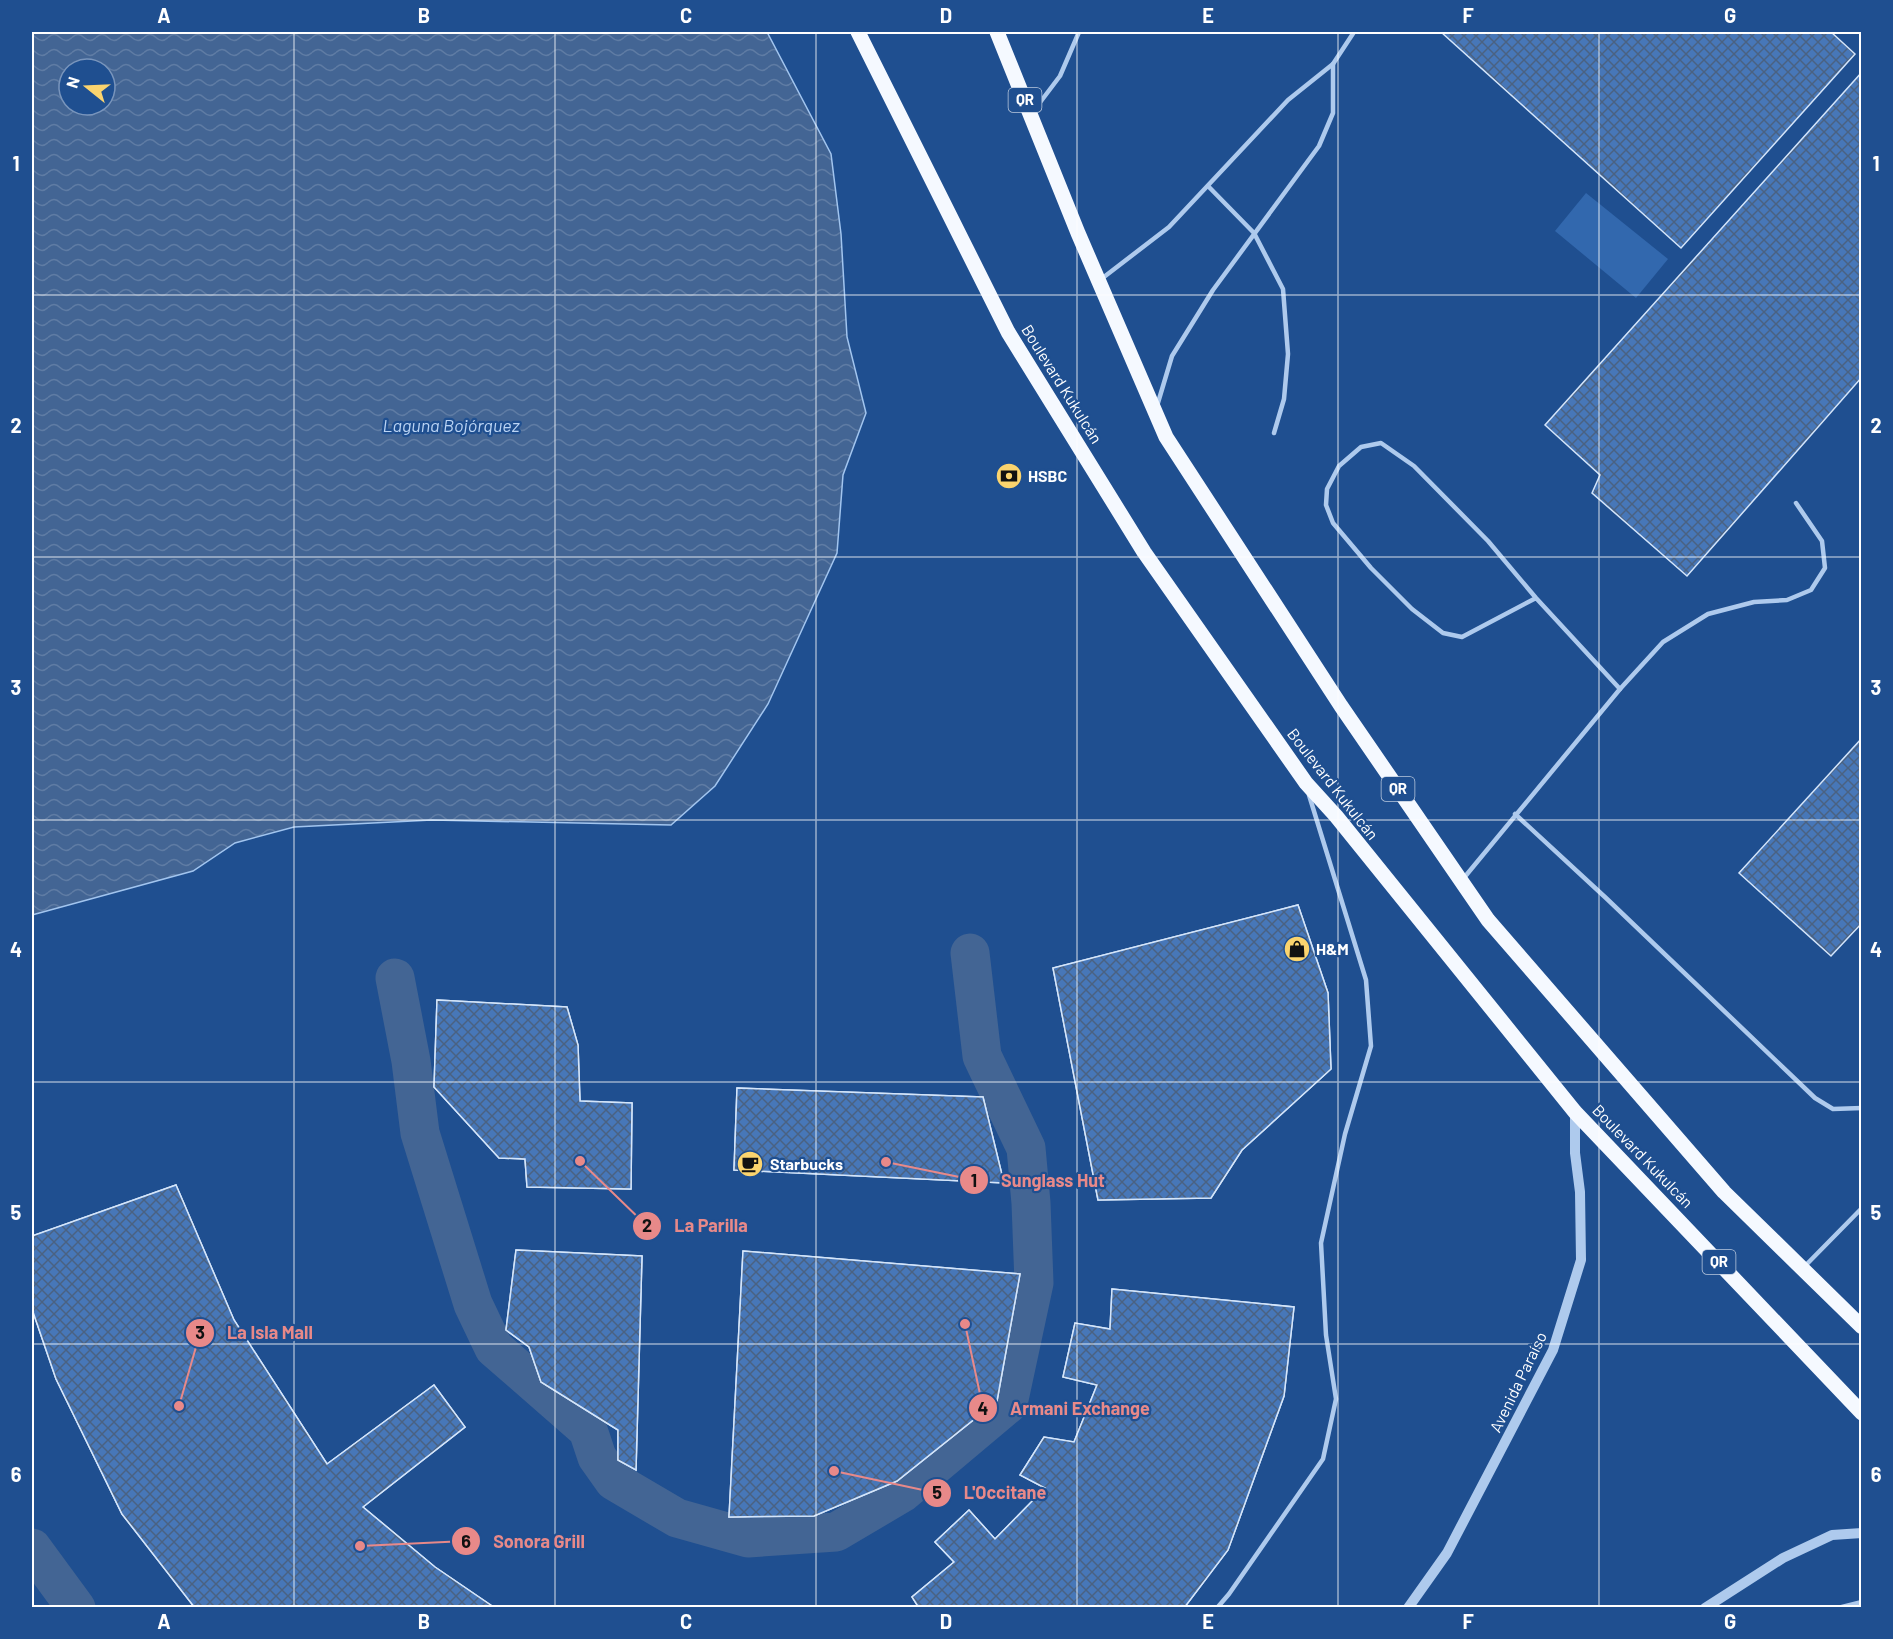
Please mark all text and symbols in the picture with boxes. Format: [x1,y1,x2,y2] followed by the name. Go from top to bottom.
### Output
[157,3,171,27] text: A
[418,3,430,27] text: B
[680,3,692,27] text: C
[940,3,952,27] text: D
[1202,3,1214,27] text: E
[1462,3,1474,27] text: F
[1724,3,1736,27] text: G
[57,57,117,117] north arrow
[62,74,83,90] text: N
[1008,88,1042,112] road number: QR
[12,151,20,175] text: 1
[1872,151,1880,175] text: 1
[1018,321,1107,447] street label: Boulevard Kukulcán
[10,413,22,437] text: 2
[1870,413,1882,437] text: 2
[383,414,520,436] water label: Laguna Bojórquez
[994,461,1024,491] bank icon: HSBC
[1028,466,1067,485] place label: HSBC
[11,675,21,699] text: 3
[1871,675,1881,699] text: 3
[1284,724,1383,843] street label: Boulevard Kukulcán
[1382,777,1414,801] road number: QR
[1282,934,1312,964] shop icon: H&M
[10,937,22,961] text: 4
[1870,937,1882,961] text: 4
[1316,939,1349,958] place label: H&M
[1589,1100,1698,1211] street label: Boulevard Kukulcán
[735,1149,765,1179] cafe icon: Starbucks
[770,1154,843,1173] place label: Starbucks
[959,1162,1117,1198] callout: Sunglass Hut
[971,1169,977,1191] text: 1
[1001,1169,1105,1191] text: Sunglass Hut
[11,1200,22,1224] text: 5
[1871,1200,1882,1224] text: 5
[632,1208,759,1244] callout: La Parilla
[642,1214,652,1236] text: 2
[674,1214,748,1236] text: La Parilla
[1702,1250,1736,1274] road number: QR
[185,1315,324,1351] callout: La Isla Mall
[195,1321,205,1343] text: 3
[227,1321,313,1343] text: La Isla Mall
[1485,1328,1550,1435] street label: Avenida Paraíso
[968,1390,1162,1426] callout: Armani Exchange
[978,1397,989,1419] text: 4
[1010,1397,1150,1419] text: Armani Exchange
[11,1462,22,1486] text: 6
[1871,1462,1882,1486] text: 6
[922,1475,1058,1511] callout: L'Occitane
[932,1481,942,1503] text: 5
[964,1481,1046,1503] text: L'Occitane
[451,1523,597,1559] callout: Sonora Grill
[461,1530,471,1552] text: 6
[493,1530,585,1552] text: Sonora Grill
[157,1609,171,1633] text: A
[418,1609,430,1633] text: B
[680,1609,692,1633] text: C
[940,1609,952,1633] text: D
[1202,1609,1214,1633] text: E
[1462,1609,1474,1633] text: F
[1724,1609,1736,1633] text: G

